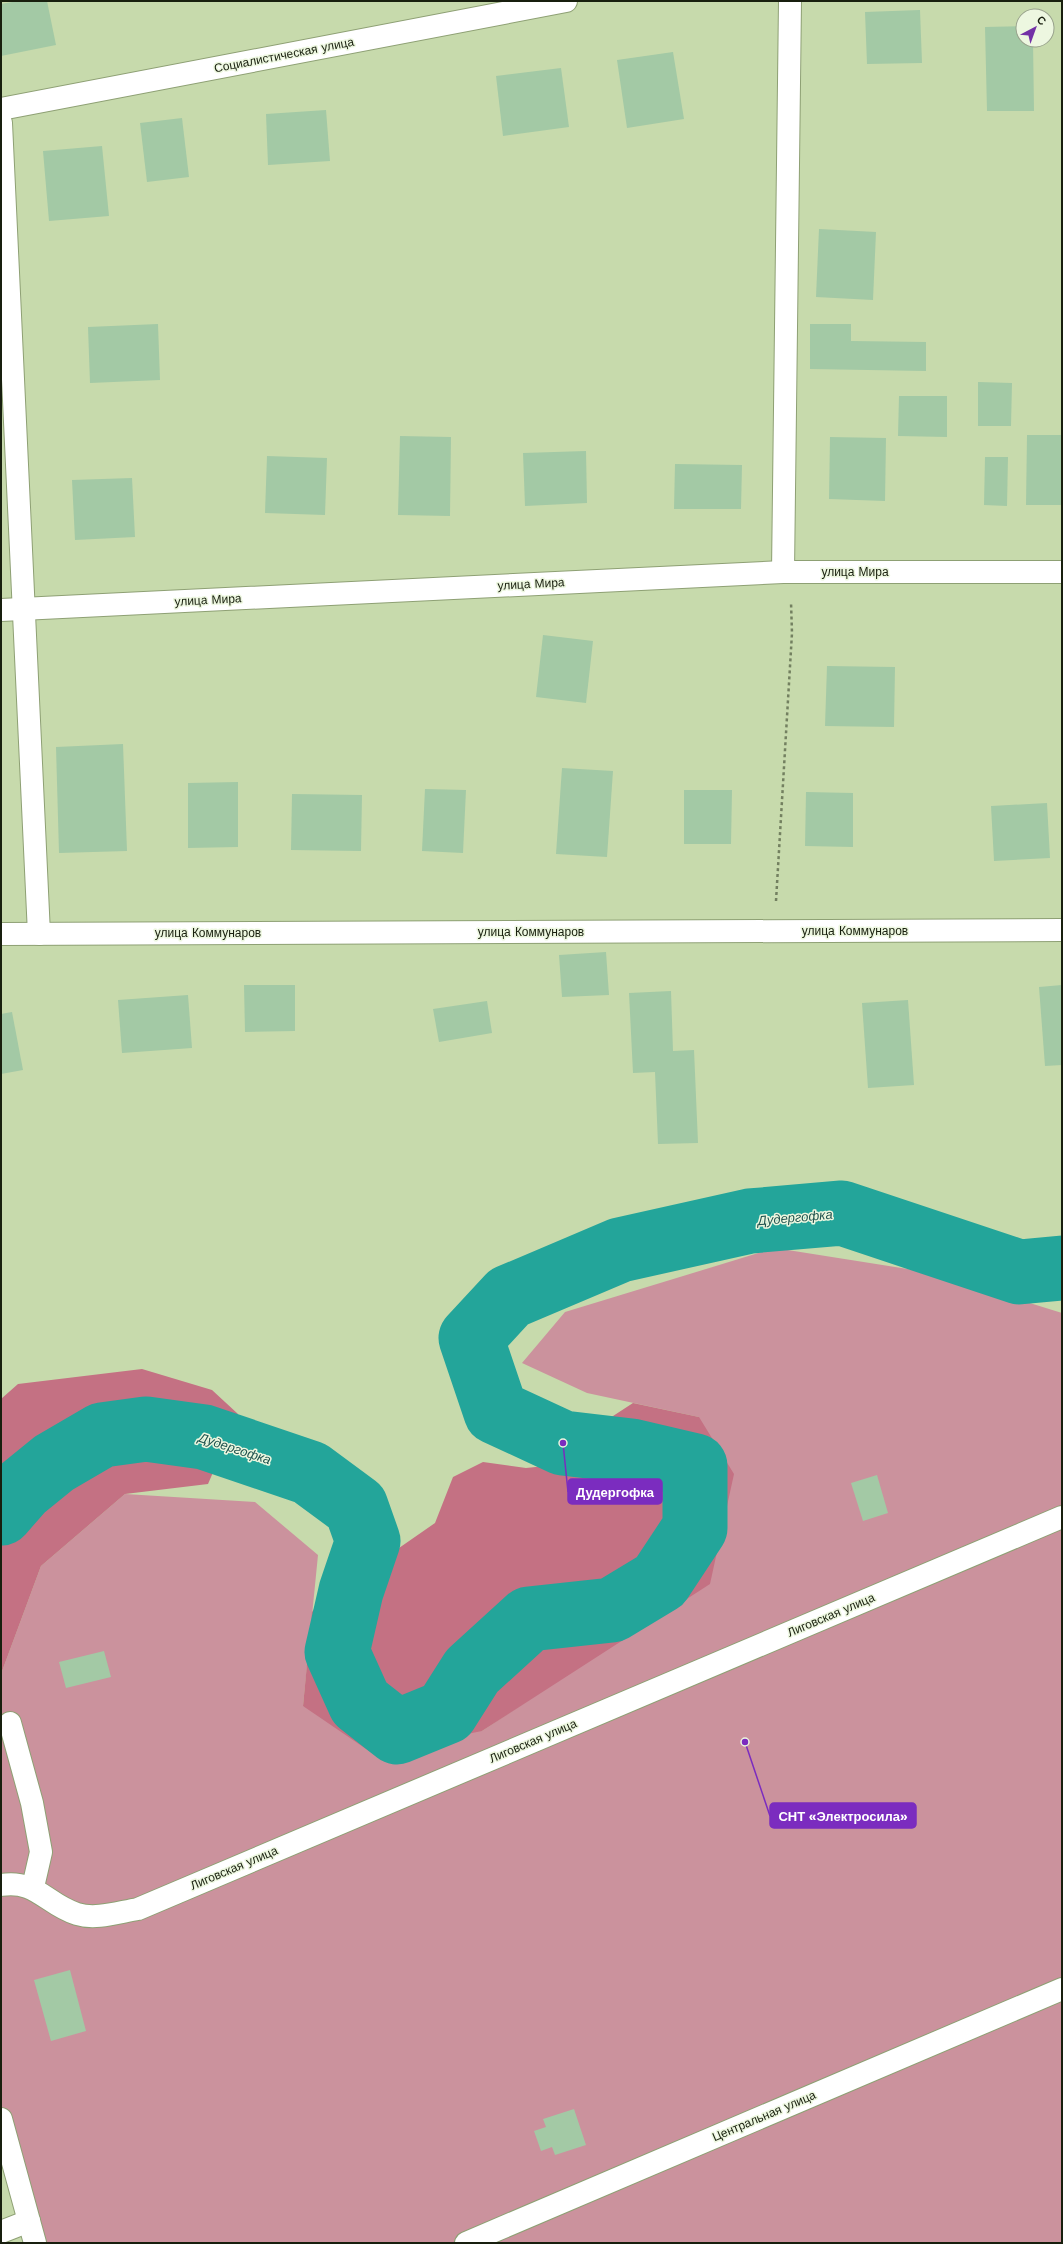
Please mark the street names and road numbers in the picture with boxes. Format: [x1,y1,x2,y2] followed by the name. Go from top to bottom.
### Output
[213,35,355,75] street label: Социалистическая улица
[821,565,889,579] street label: улица Мира
[497,575,565,593] street label: улица Мира
[174,591,242,609] street label: улица Мира
[802,924,908,938] street label: улица Коммунаров
[478,925,584,939] street label: улица Коммунаров
[155,926,261,940] street label: улица Коммунаров
[785,1590,877,1640] street label: Лиговская улица
[487,1716,579,1766] street label: Лиговская улица
[188,1843,280,1893] street label: Лиговская улица
[710,2088,818,2144] street label: Центральная улица

